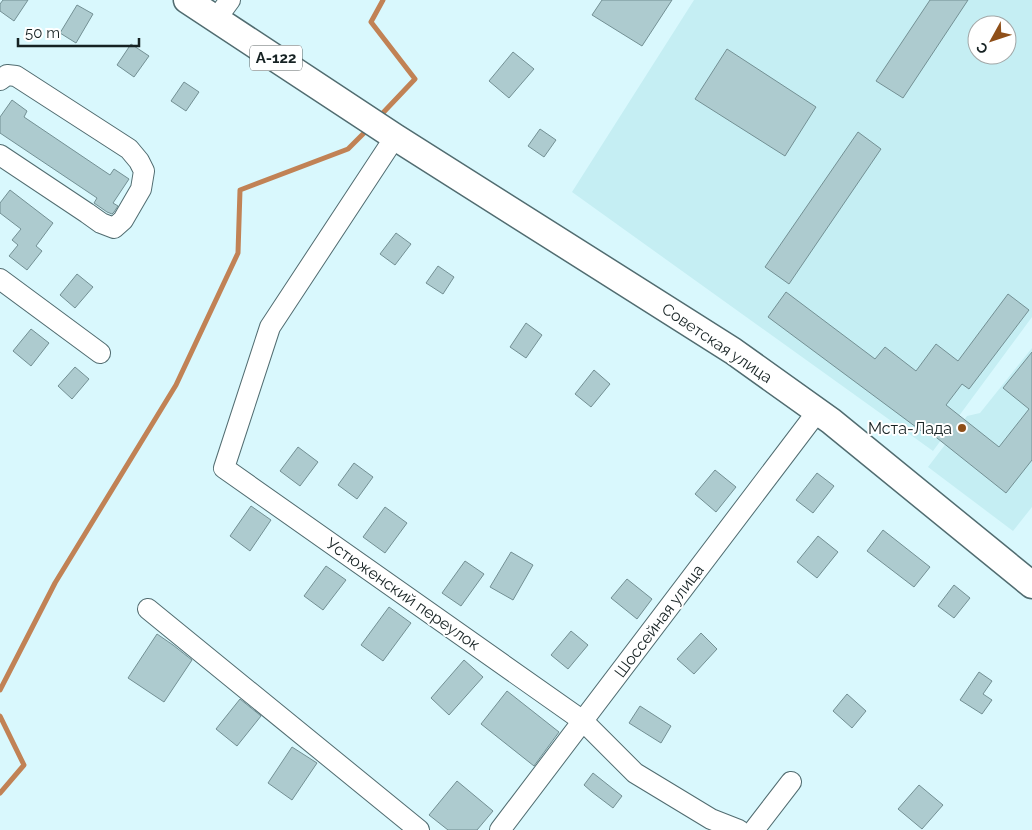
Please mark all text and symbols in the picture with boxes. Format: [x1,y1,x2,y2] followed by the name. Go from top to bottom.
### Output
[18,15,139,47] scale bar
[967,15,1017,65] north arrow
[25,24,60,42] text: 50 m
[973,39,991,57] text: С
[250,46,302,70] road number: А-122
[658,299,776,387] street label: Советская улица
[868,419,952,438] place label: Мста-Лада
[956,422,968,434] marker: Мста-Лада
[322,534,484,654] street label: Устюженский переулок
[610,561,708,681] street label: Шоссейная улица

